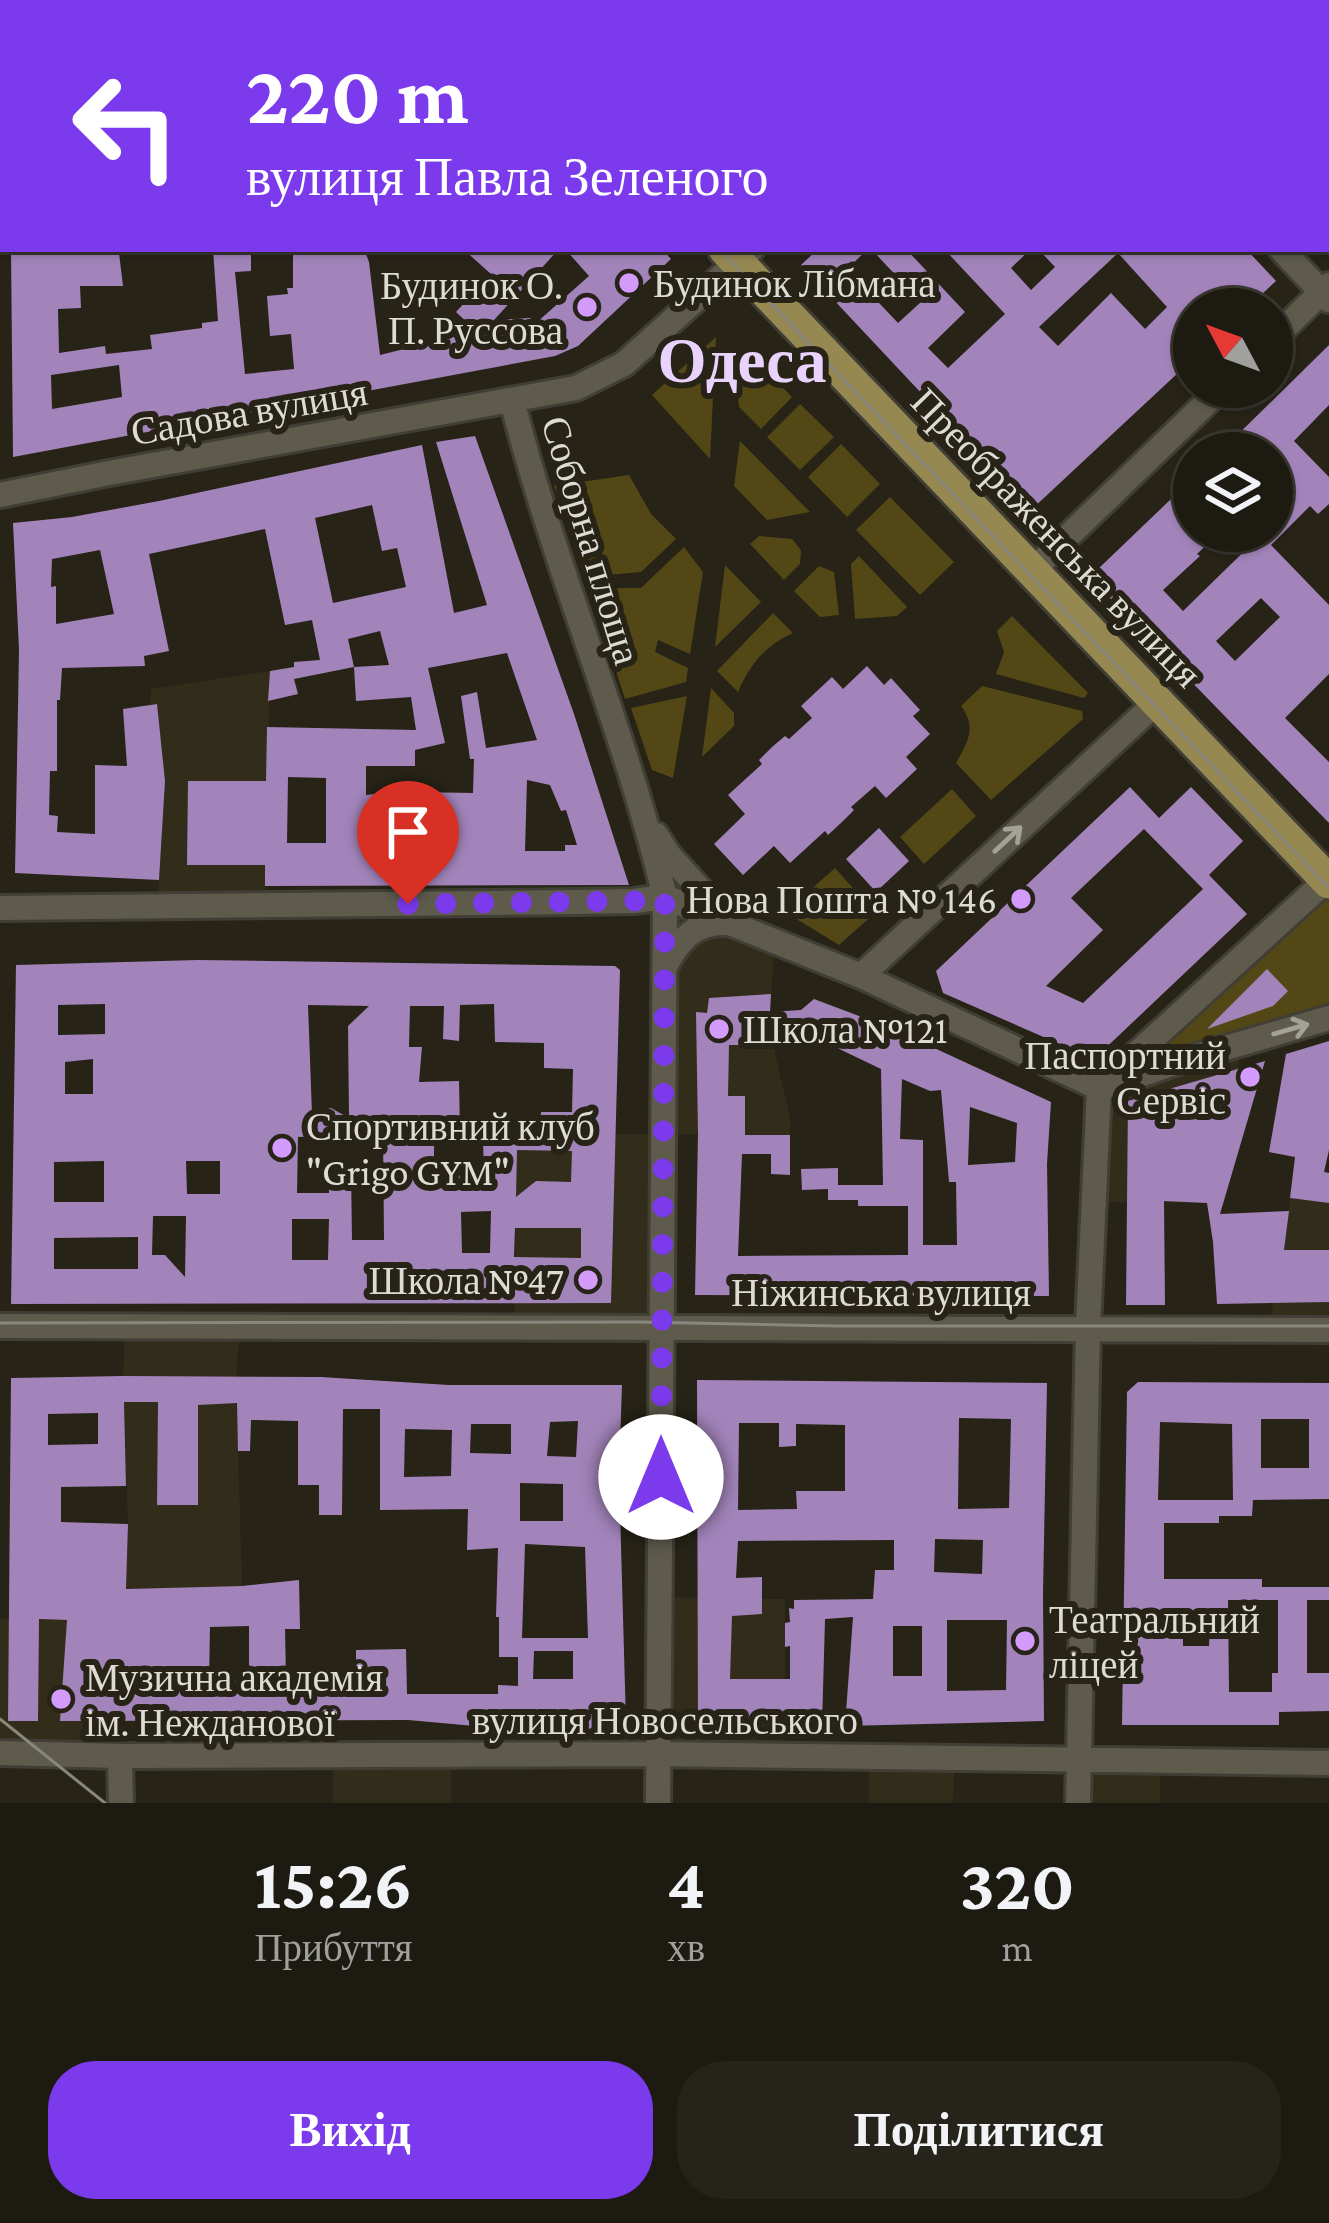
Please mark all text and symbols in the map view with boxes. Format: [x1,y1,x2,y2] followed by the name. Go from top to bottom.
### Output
[48,48,204,204] icon: left
[246,48,469,141] text: 220 m
[246,147,768,207] text: вулиця Павла Зеленого
[653,262,935,306] place label: Будинок Лібмана
[380,264,563,353] place label: Будинок О. П. Руссова
[616,270,642,296] marker: Будинок Лібмана
[1173,288,1293,408] north arrow
[1173,288,1293,552] map controls
[574,294,600,320] marker: Будинок О. П. Руссова
[657,326,827,396] district label: Одеса
[128,370,371,454] street label: Садова вулиця
[902,379,1210,696] street label: Преображенська вулиця
[532,411,650,670] street label: Соборна площа
[1173,432,1293,552] button: layers
[357,781,459,904] pin
[375,799,441,865] icon: arrive
[993,826,1022,854] one-way arrow
[686,878,997,921] place label: Нова Пошта № 146
[1008,886,1034,912] marker: Нова Пошта № 146
[743,1008,948,1051] place label: Школа №121
[706,1016,732,1042] marker: Школа №121
[1271,1017,1309,1039] one-way arrow
[1024,1034,1226,1123] place label: Паспортний Сервіс
[1237,1064,1263,1090] marker: Паспортний Сервіс
[306,1105,595,1194] place label: Спортивний клуб "Grigo GYM"
[269,1135,295,1161] marker: Спортивний клуб "Grigo GYM"
[368,1259,564,1302] place label: Школа №47
[575,1267,601,1293] marker: Школа №47
[731,1271,1031,1315] street label: Ніжинська вулиця
[598,1414,724,1540] position arrow
[1049,1598,1260,1686] place label: Театральний ліцей
[1012,1628,1038,1654] marker: Театральний ліцей
[85,1656,383,1744] place label: Музична академія ім. Нежданової
[48,1686,74,1712] marker: Музична академія ім. Нежданової
[472,1699,858,1743] street label: вулиця Новосельського
[254,1843,413,1923] text: 15:26
[667,1843,706,1923] text: 4
[960,1844,1075,1924] text: 320
[254,1926,412,1969] text: Прибуття
[667,1926,705,1969] text: хв
[1002,1926,1033,1969] text: m
[48,2061,653,2199] button: Вихід
[677,2061,1281,2199] button: Поділитися

